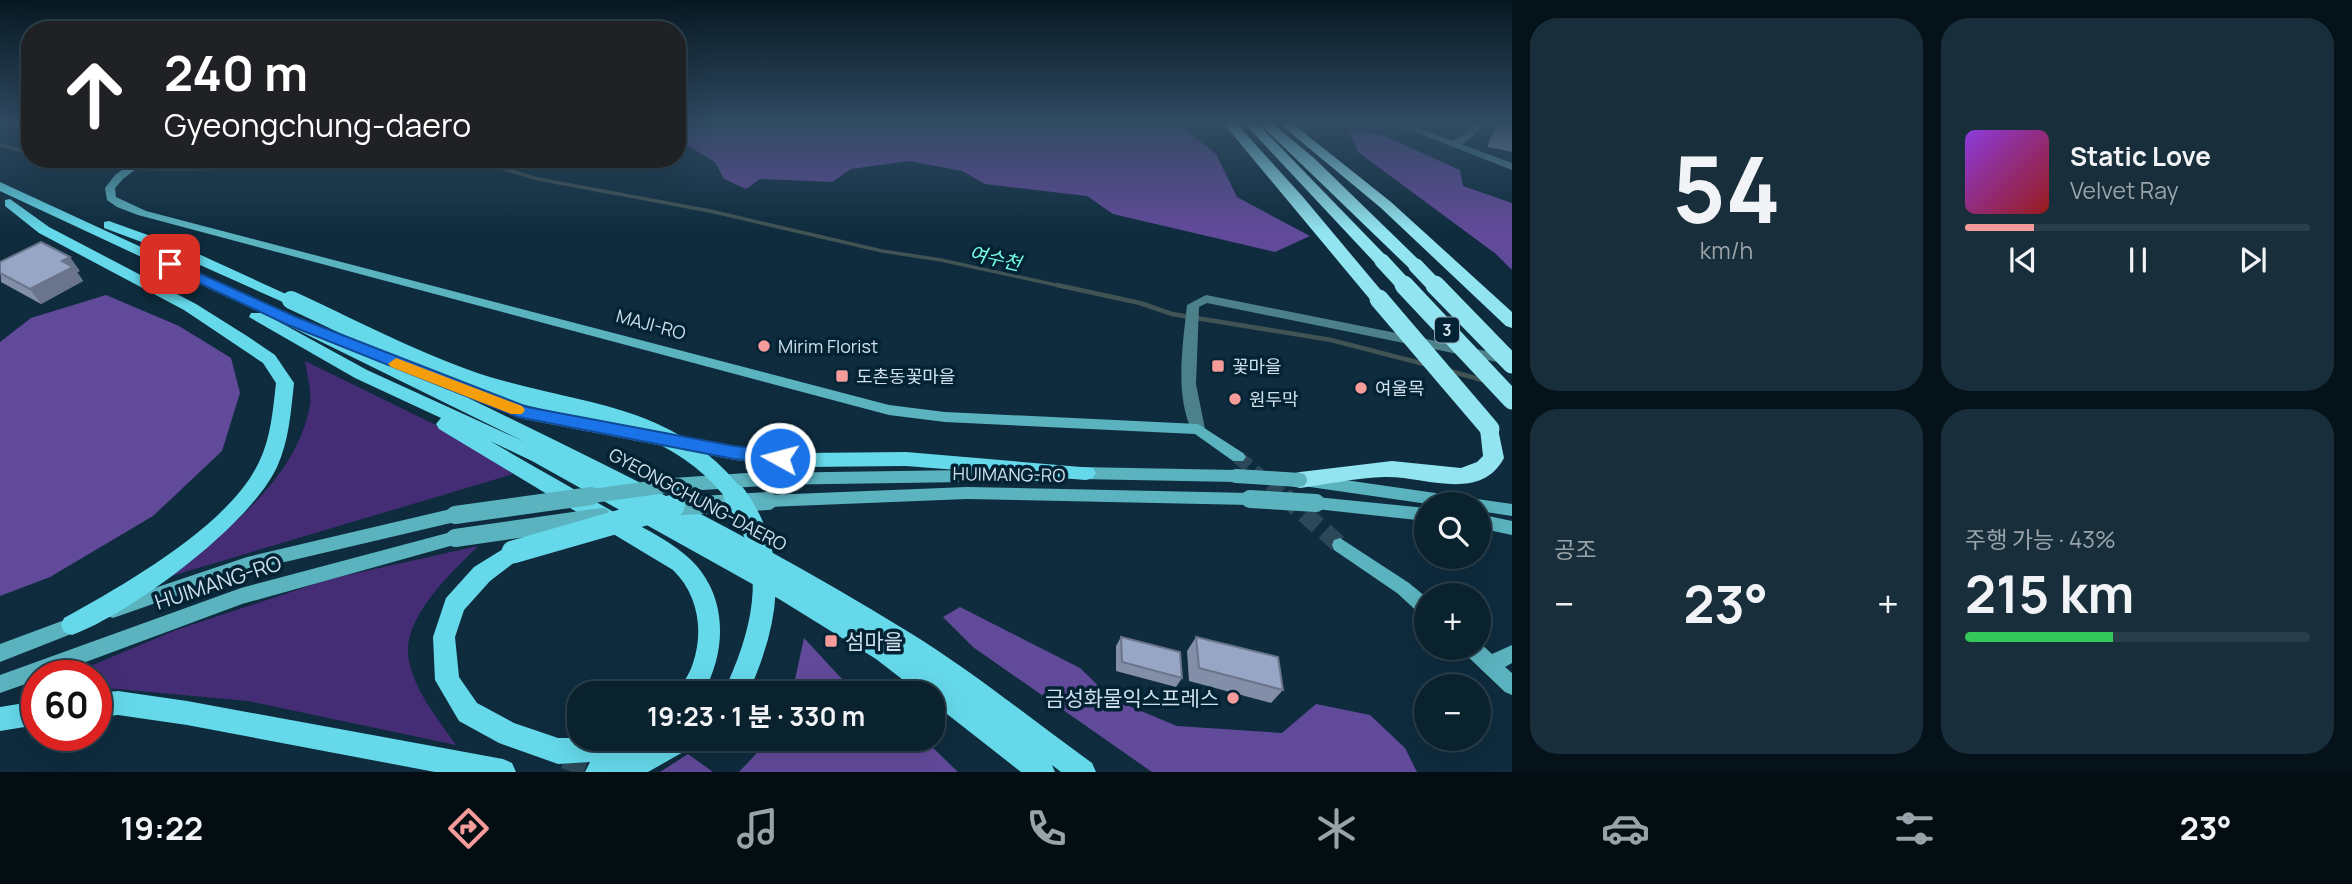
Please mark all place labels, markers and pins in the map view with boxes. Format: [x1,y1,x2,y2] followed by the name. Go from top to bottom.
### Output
[140,234,200,294] pin
[778,334,878,358] place label: Mirim Florist
[756,338,772,354] marker: Mirim Florist
[1232,354,1282,378] place label: 꽃마을
[1210,358,1226,374] marker: 꽃마을
[856,364,955,388] place label: 도촌동꽃마을
[834,368,850,384] marker: 도촌동꽃마을
[1375,376,1425,400] place label: 여울목
[1353,380,1369,396] marker: 여울목
[1249,387,1299,411] place label: 원두막
[1227,391,1243,407] marker: 원두막
[845,627,903,655] place label: 섬마을
[823,633,839,649] marker: 섬마을
[1045,684,1219,712] place label: 금성화물익스프레스
[1225,690,1241,706] marker: 금성화물익스프레스

